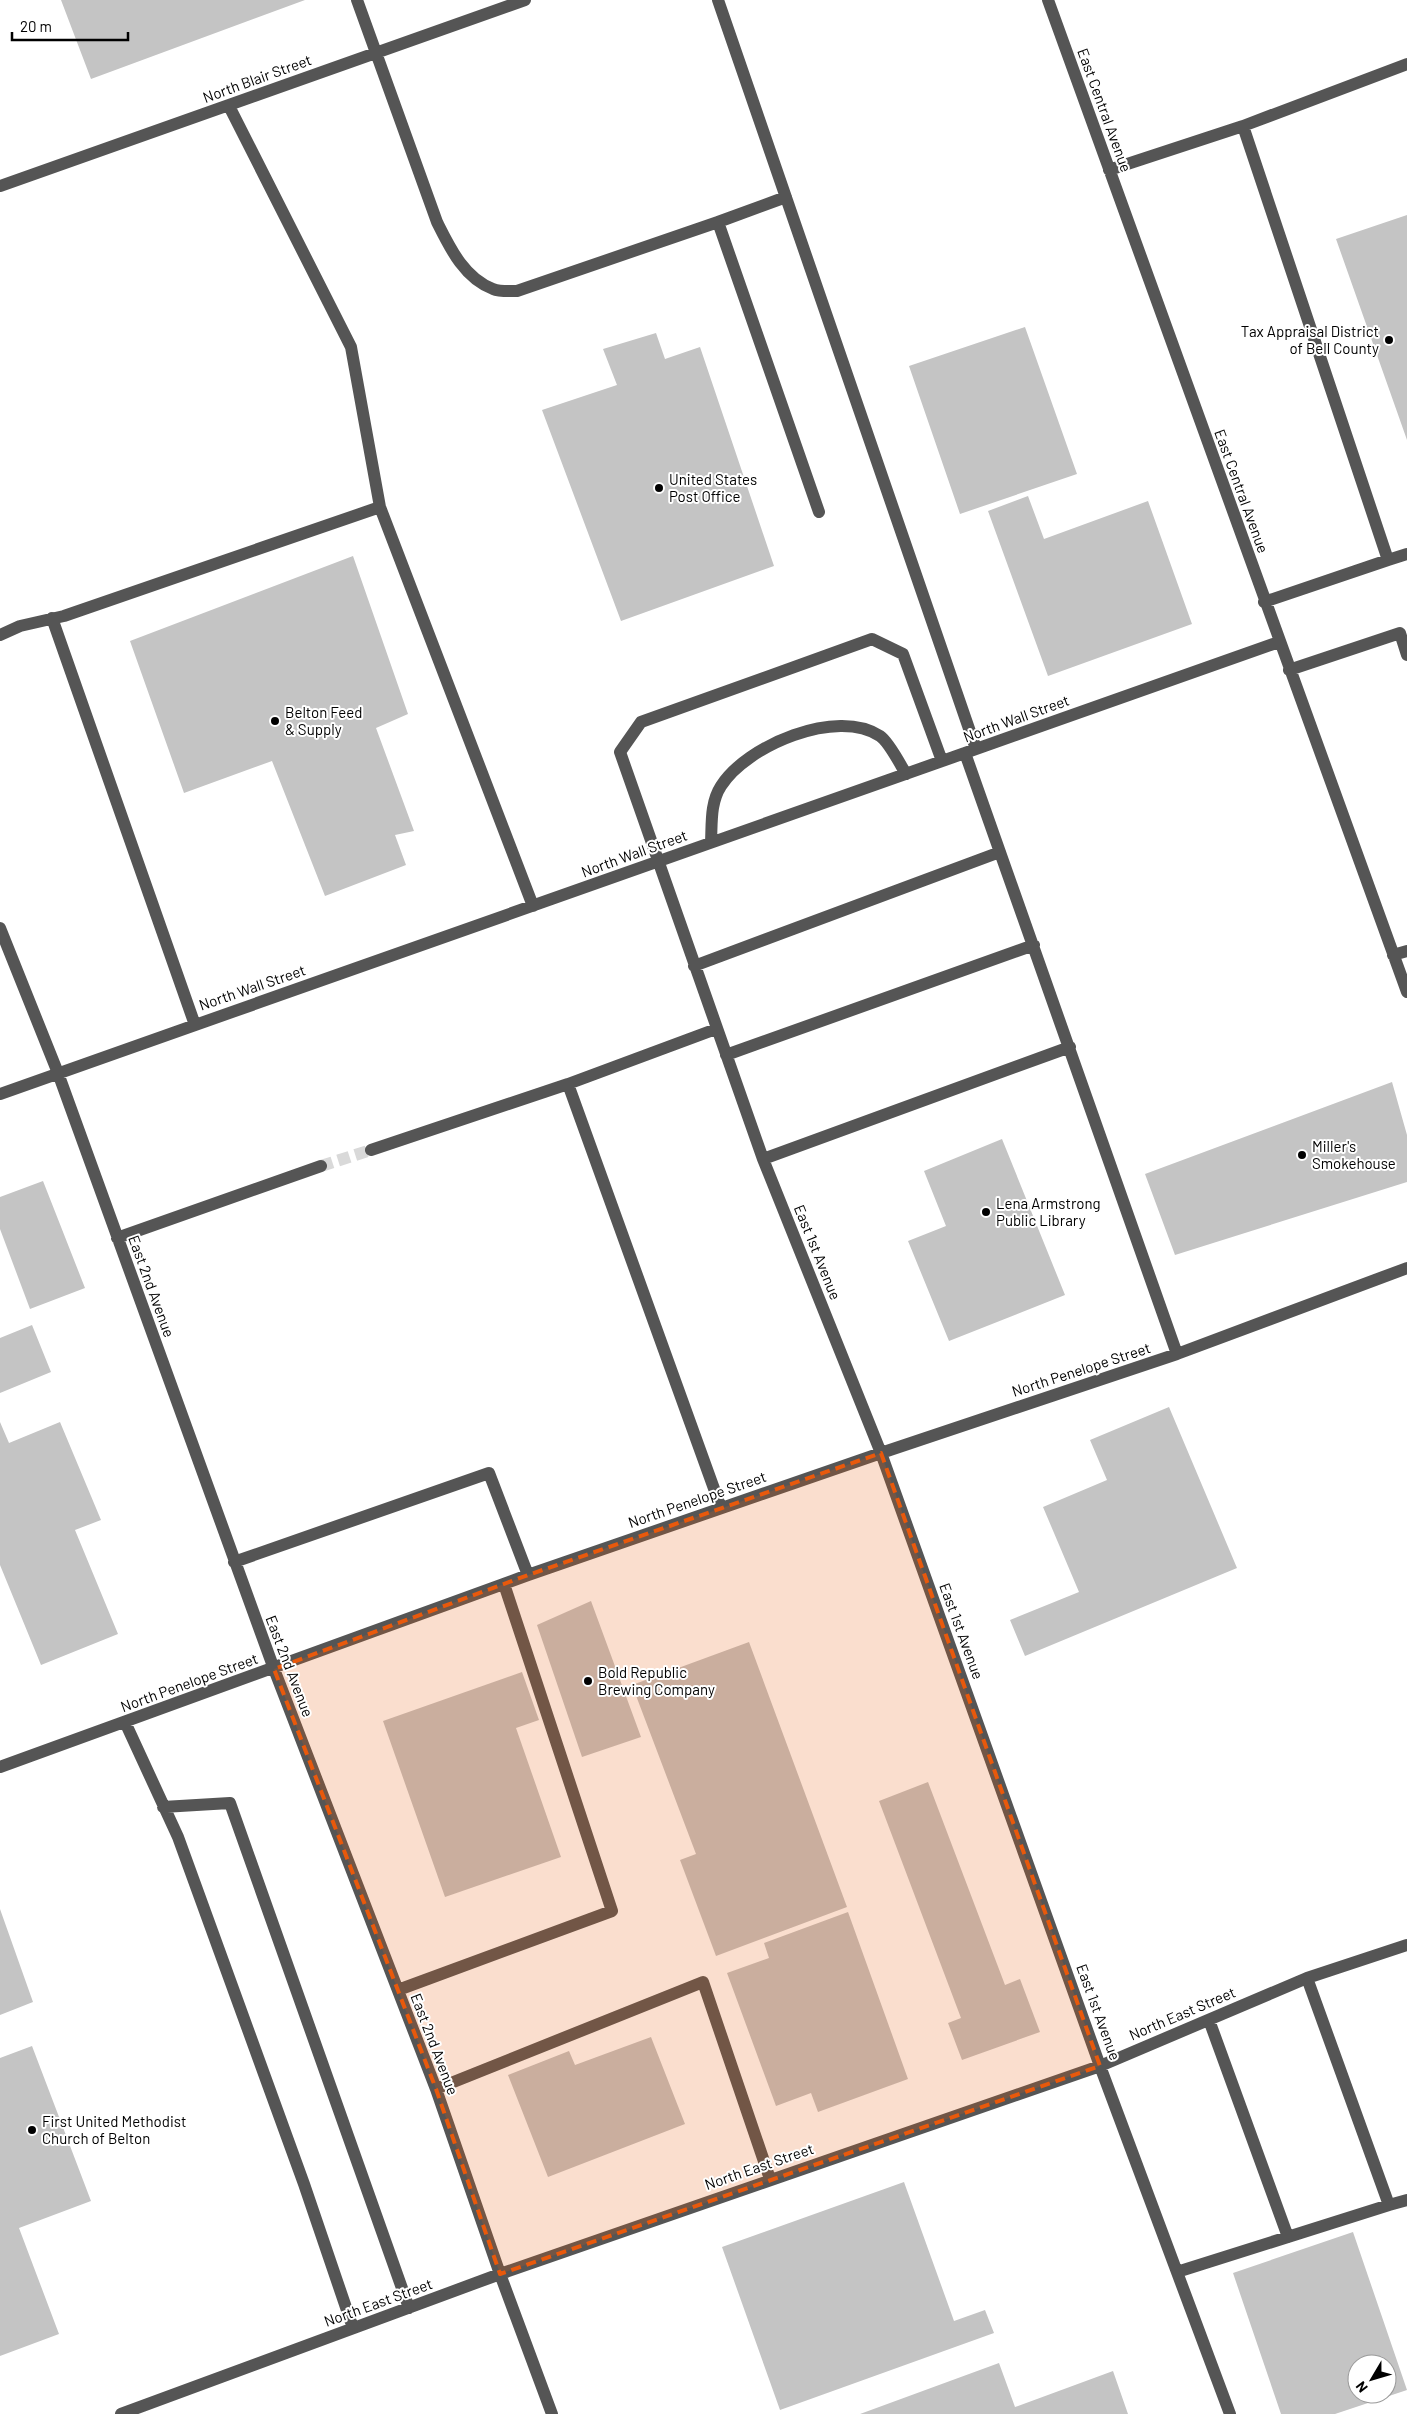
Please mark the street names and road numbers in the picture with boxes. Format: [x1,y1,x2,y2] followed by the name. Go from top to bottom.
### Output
[1074,46,1136,174] street label: East Central Avenue
[200,50,314,106] street label: North Blair Street
[1211,427,1273,555] street label: East Central Avenue
[961,690,1071,746] street label: North Wall Street
[579,825,689,881] street label: North Wall Street
[196,960,308,1014] street label: North Wall Street
[791,1202,845,1302] street label: East 1st Avenue
[125,1233,179,1339] street label: East 2nd Avenue
[1009,1338,1153,1400] street label: North Penelope Street
[626,1467,768,1531] street label: North Penelope Street
[936,1580,988,1682] street label: East 1st Avenue
[262,1613,318,1719] street label: East 2nd Avenue
[118,1649,260,1715] street label: North Penelope Street
[1073,1961,1125,2063] street label: East 1st Avenue
[1126,1982,1238,2044] street label: North East Street
[407,1991,463,2097] street label: East 2nd Avenue
[702,2139,816,2193] street label: North East Street
[321,2274,435,2330] street label: North East Street

